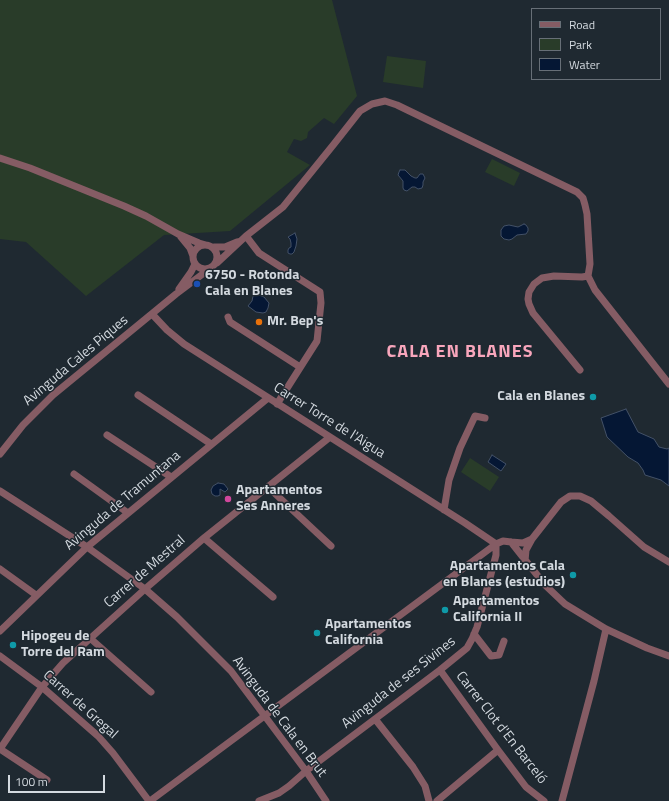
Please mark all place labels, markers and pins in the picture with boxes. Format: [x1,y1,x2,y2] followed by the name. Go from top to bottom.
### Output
[205,268,299,300] place label: 6750 - Rotonda Cala en Blanes
[192,279,202,289] marker: 6750 - Rotonda Cala en Blanes
[267,314,323,330] place label: Mr. Bep's
[254,317,264,327] marker: Mr. Bep's
[497,389,585,405] place label: Cala en Blanes
[588,392,598,402] marker: Cala en Blanes
[236,483,322,516] place label: Apartamentos Ses Anneres
[223,494,233,504] marker: Apartamentos Ses Anneres
[443,559,565,592] place label: Apartamentos Cala en Blanes (estudios)
[568,570,578,580] marker: Apartamentos Cala en Blanes (estudios)
[453,594,539,626] place label: Apartamentos California II
[440,605,450,615] marker: Apartamentos California II
[325,617,411,650] place label: Apartamentos California
[312,628,322,638] marker: Apartamentos California
[21,629,105,662] place label: Hipogeu de Torre del Ram
[8,640,18,650] marker: Hipogeu de Torre del Ram

